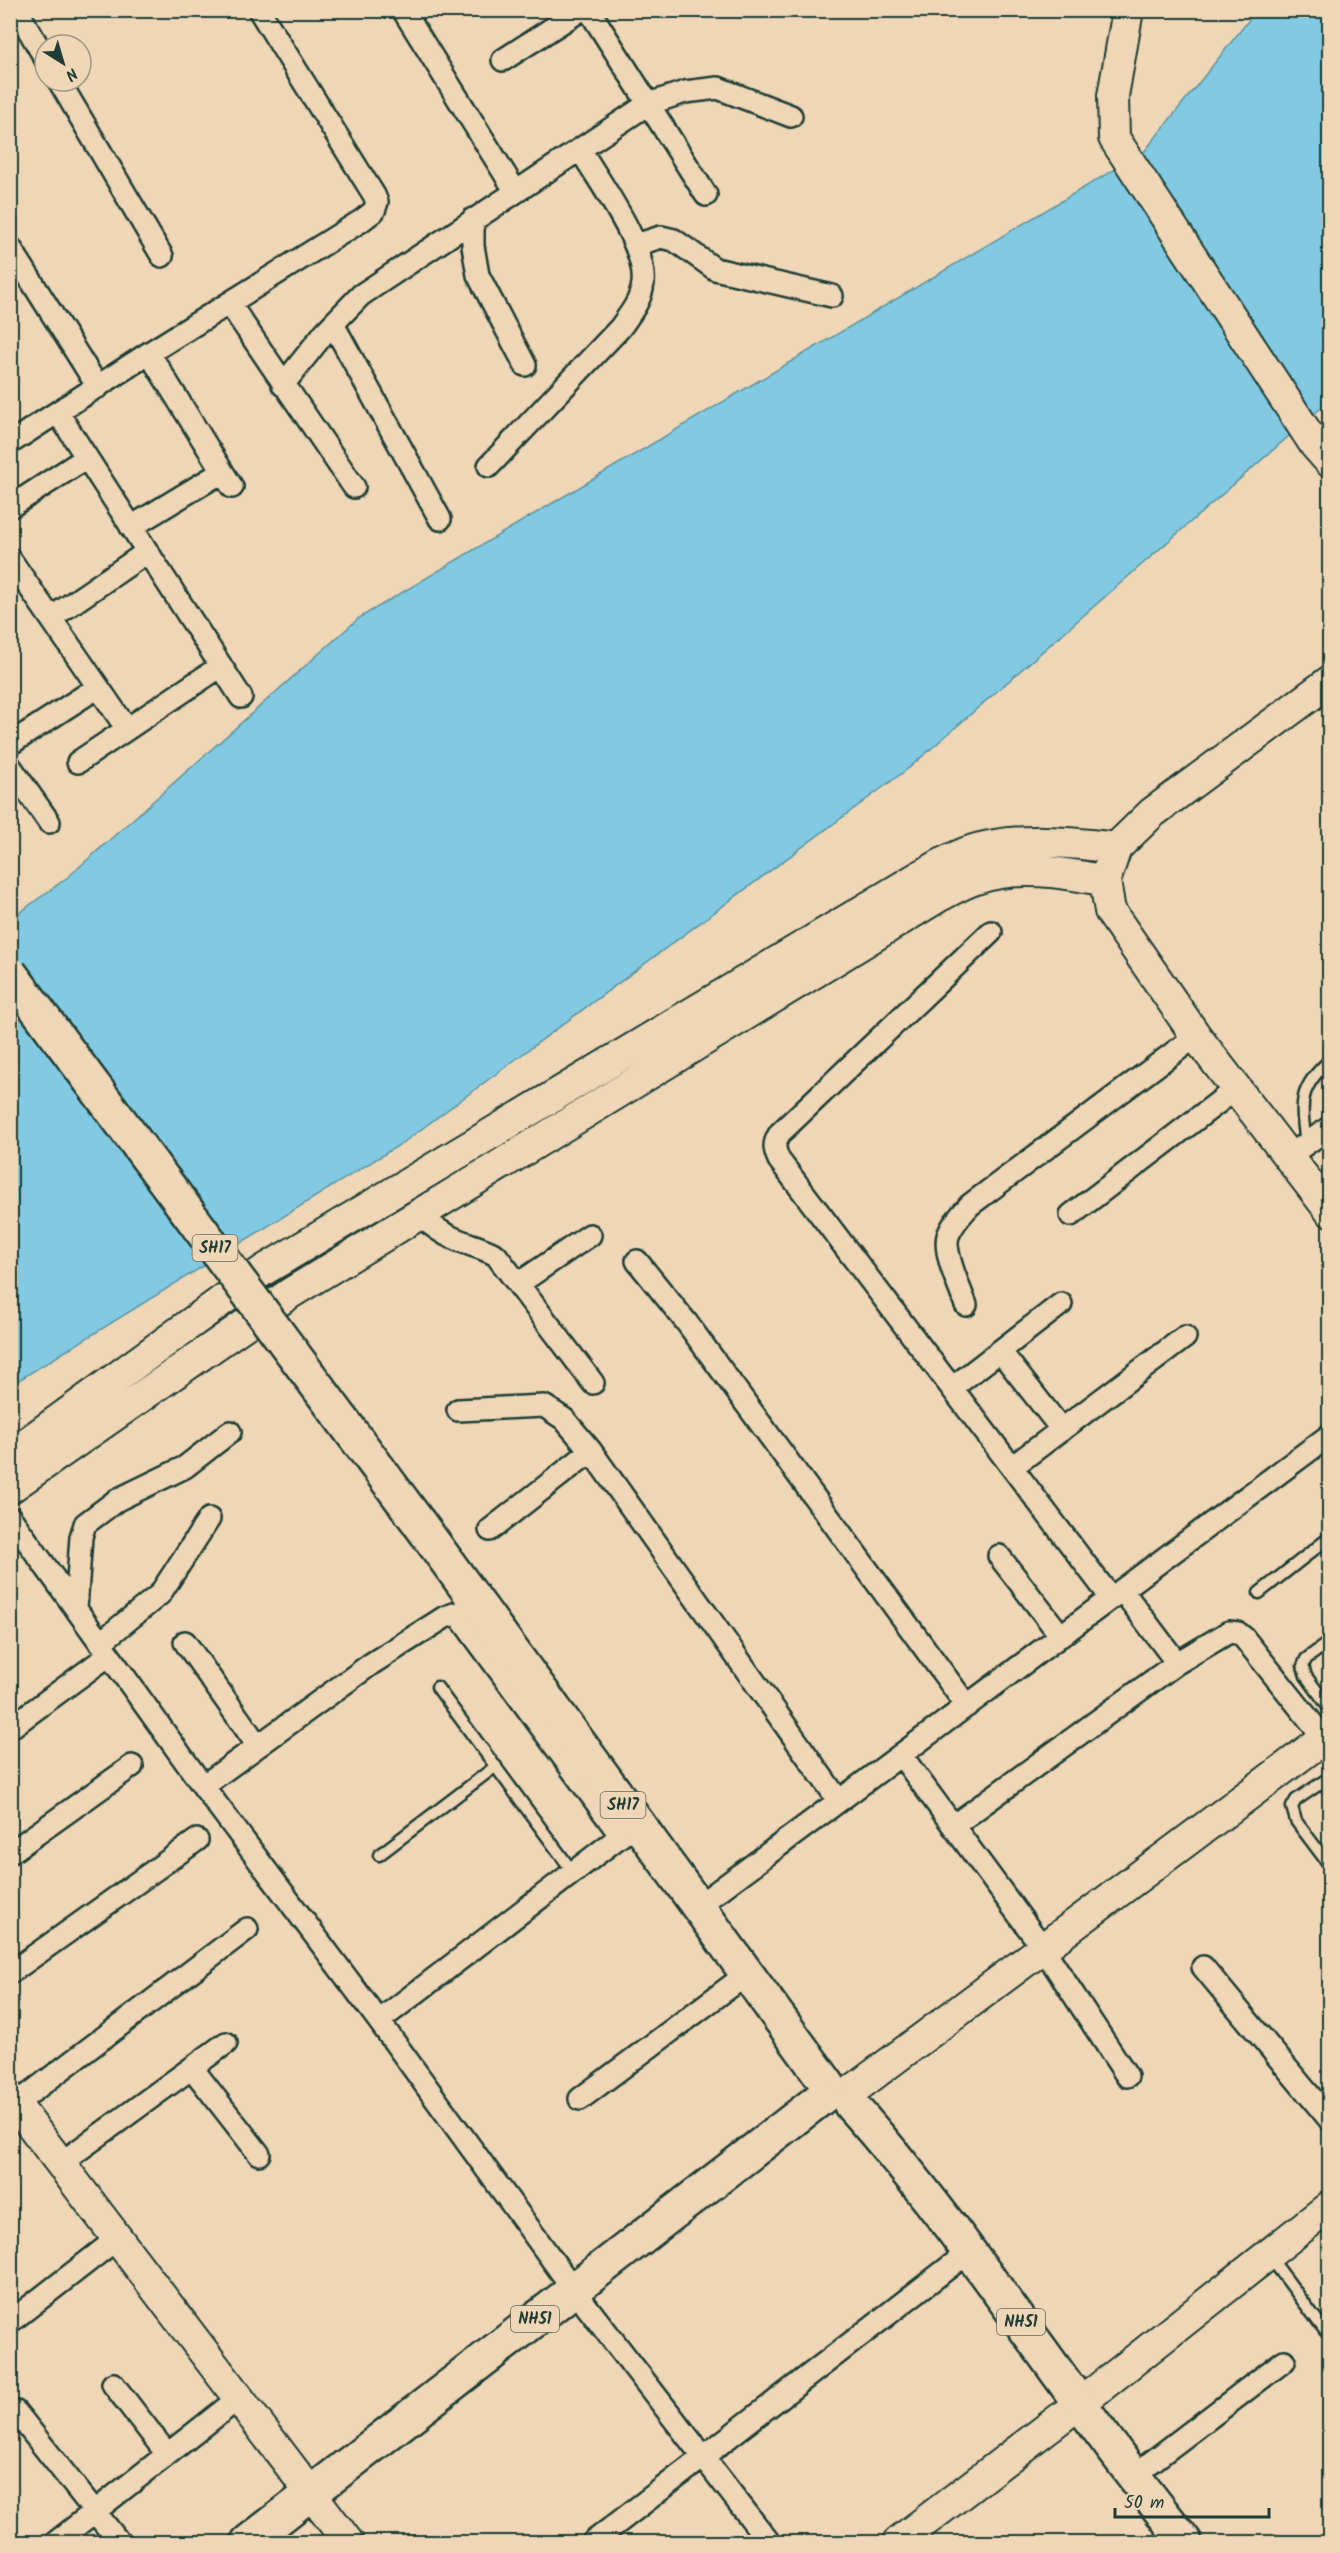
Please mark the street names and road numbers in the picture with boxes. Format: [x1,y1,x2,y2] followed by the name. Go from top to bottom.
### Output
[192,1235,238,1261] road number: SH17
[600,1792,646,1818] road number: SH17
[511,2306,559,2332] road number: NH51
[997,2309,1045,2335] road number: NH51

